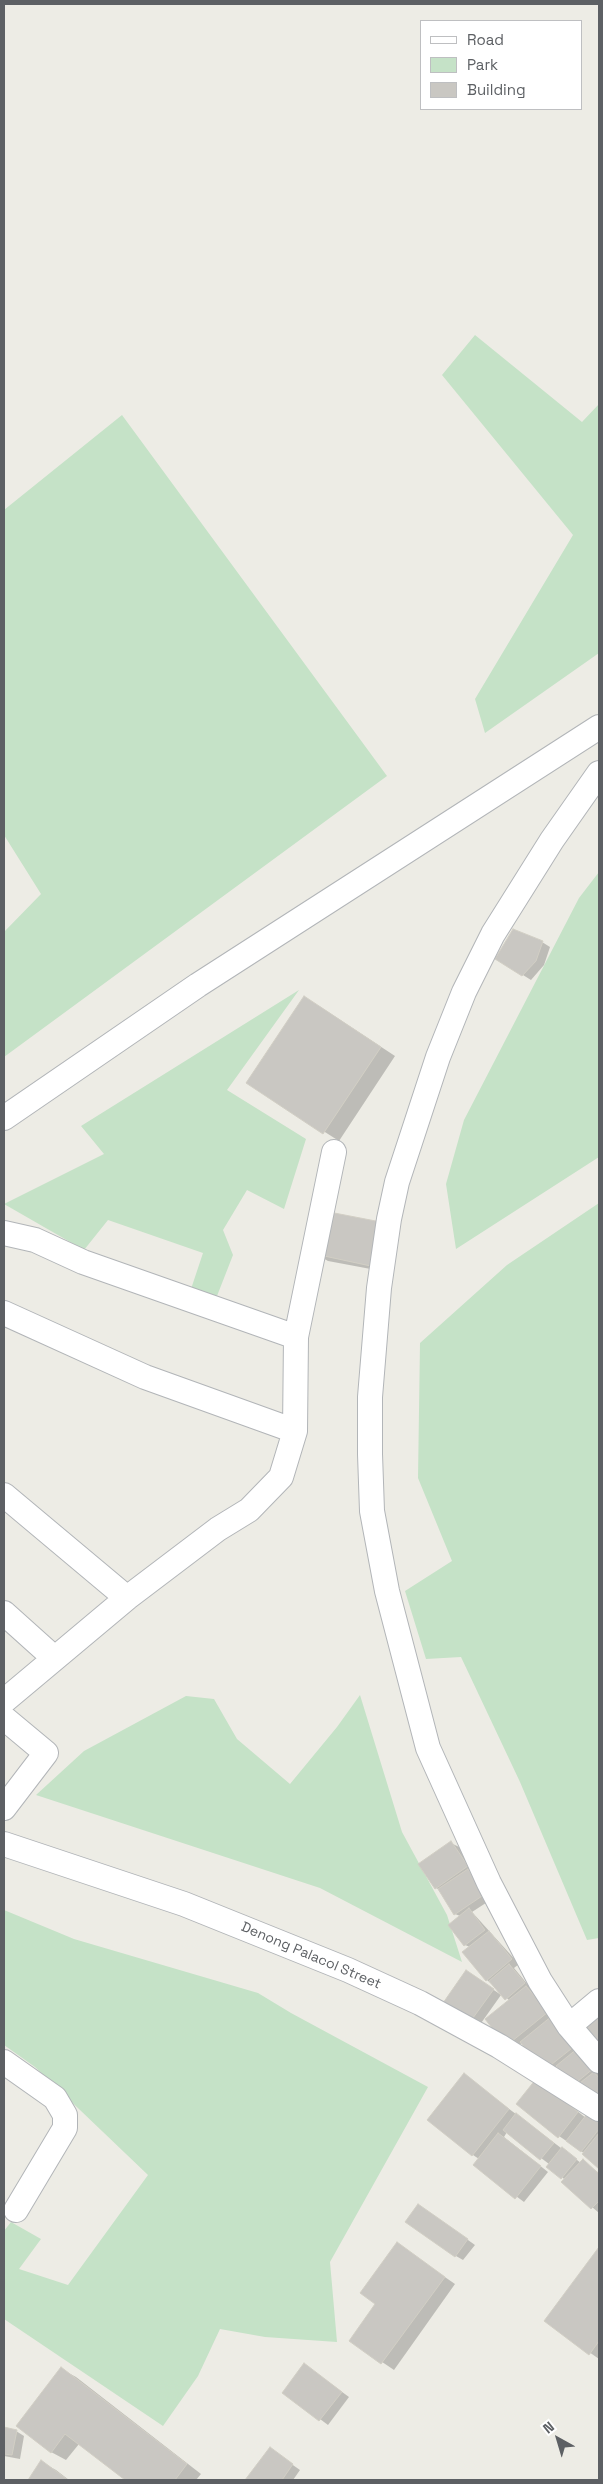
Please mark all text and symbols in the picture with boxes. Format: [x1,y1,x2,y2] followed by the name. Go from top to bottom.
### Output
[420,20,583,110] legend
[467,30,504,49] text: Road
[467,55,498,74] text: Park
[467,80,526,99] text: Building
[238,1919,384,1993] street label: Denong Palacol Street
[533,2414,583,2464] north arrow
[539,2417,558,2437] text: N

